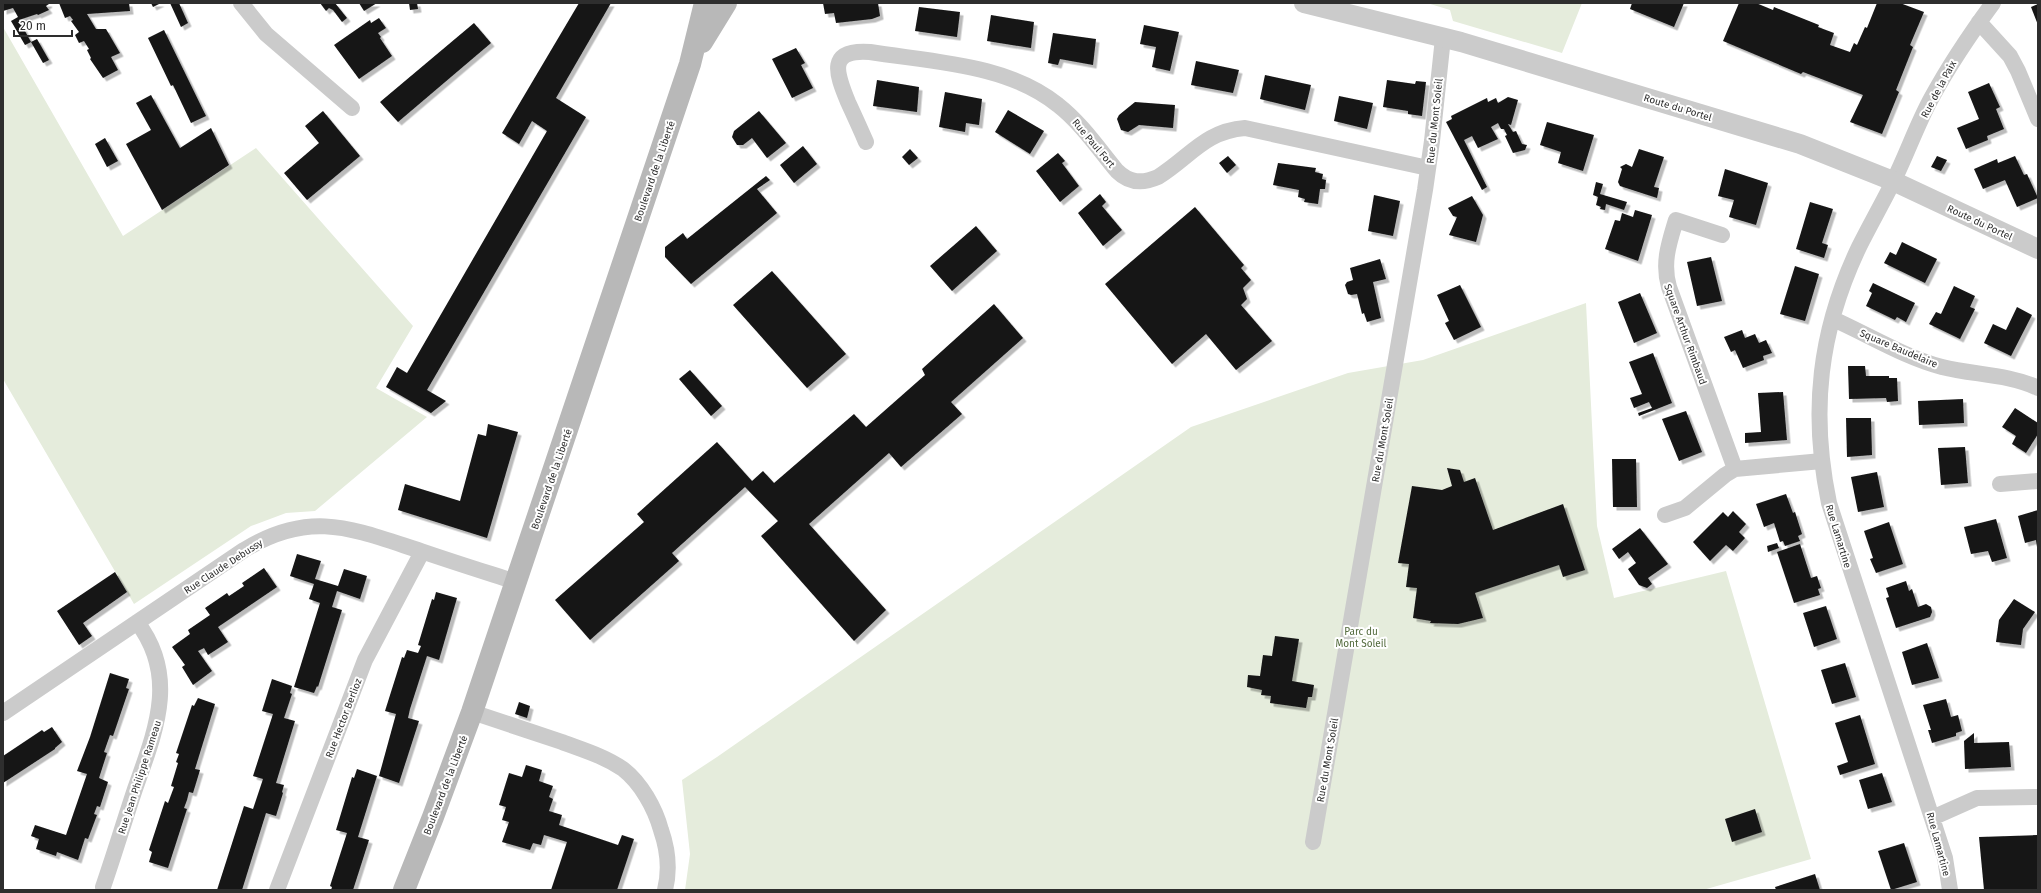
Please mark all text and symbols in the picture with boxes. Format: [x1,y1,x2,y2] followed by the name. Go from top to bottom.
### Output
[14,12,72,38] scale bar
[20,19,46,33] text: 20 m
[1919,59,1959,120] street label: Rue de la Paix
[1425,78,1445,164] street label: Rue du Mont Soleil
[1642,92,1713,124] street label: Route du Portel
[1069,117,1117,171] street label: Rue Paul Fort
[632,120,678,223] street label: Boulevard de la Liberté
[1945,203,2014,243] street label: Route du Portel
[1661,282,1709,386] street label: Square Arthur Rimbaud
[1858,327,1939,371] street label: Square Baudelaire
[1370,397,1396,483] street label: Rue du Mont Soleil
[529,428,575,531] street label: Boulevard de la Liberté
[1823,503,1853,570] street label: Rue Lamartine
[182,537,265,597] street label: Rue Claude Debussy
[1335,626,1387,650] park label: Parc du Mont Soleil
[323,676,365,760] street label: Rue Hector Berlioz
[1315,717,1341,803] street label: Rue du Mont Soleil
[116,719,164,836] street label: Rue Jean Philippe Rameau
[421,734,470,837] street label: Boulevard de la Liberté
[1924,811,1952,878] street label: Rue Lamartine

